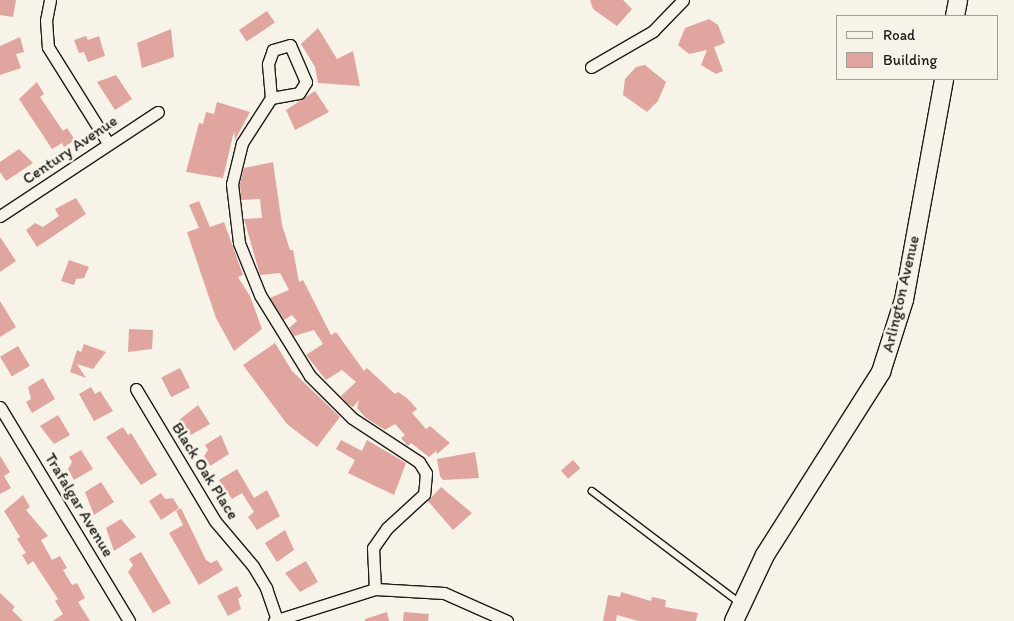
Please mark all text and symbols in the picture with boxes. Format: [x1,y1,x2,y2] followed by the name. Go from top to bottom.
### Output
[836,15,999,80] legend
[883,26,915,44] text: Road
[883,51,937,69] text: Building
[19,112,121,188] street label: Century Avenue
[878,234,924,354] street label: Arlington Avenue
[167,419,243,523] street label: Black Oak Place
[41,450,117,560] street label: Trafalgar Avenue

